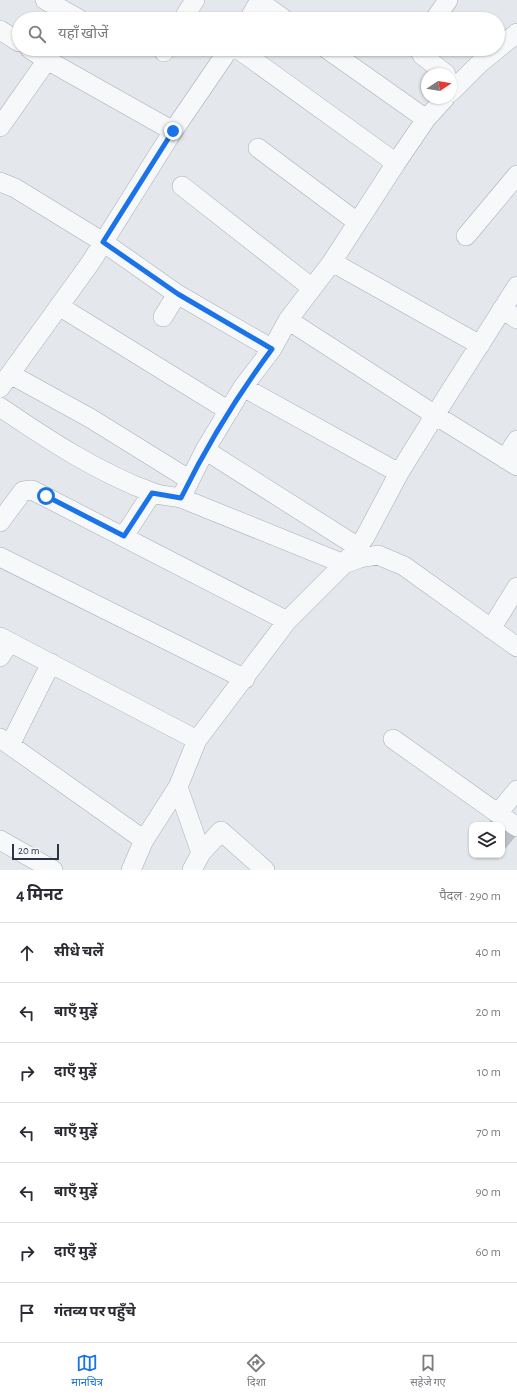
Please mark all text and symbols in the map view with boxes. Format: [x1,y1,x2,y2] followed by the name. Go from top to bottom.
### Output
[12,12,505,56] search box
[26,23,48,45] icon: search
[58,26,108,41] text: यहाँ खोजें
[421,68,457,104] north arrow
[164,122,182,140] route end
[37,487,55,505] route start
[469,822,505,858] map controls
[469,822,505,858] button: layers
[12,842,59,861] scale bar
[18,845,39,856] text: 20 m
[16,886,63,903] text: 4 मिनट
[439,890,501,903] text: पैदल · 290 m
[16,942,38,964] icon: ahead
[54,944,104,959] text: सीधे चलें
[475,946,501,959] text: 40 m
[16,1002,38,1024] icon: left
[54,1004,97,1019] text: बाएँ मुड़ें
[476,1006,501,1019] text: 20 m
[16,1062,38,1084] icon: right
[54,1064,97,1079] text: दाएँ मुड़ें
[477,1066,501,1079] text: 10 m
[16,1122,38,1144] icon: left
[54,1124,97,1139] text: बाएँ मुड़ें
[476,1126,501,1139] text: 70 m
[16,1182,38,1204] icon: left
[54,1184,97,1199] text: बाएँ मुड़ें
[475,1186,501,1199] text: 90 m
[16,1242,38,1264] icon: right
[54,1244,97,1259] text: दाएँ मुड़ें
[475,1246,501,1259] text: 60 m
[16,1302,38,1324] icon: arrive
[54,1304,136,1319] text: गंतव्य पर पहुँचे
[71,1352,103,1390] tab: मानचित्र
[245,1352,267,1390] tab: दिशा
[410,1352,446,1390] tab: सहेजे गए

